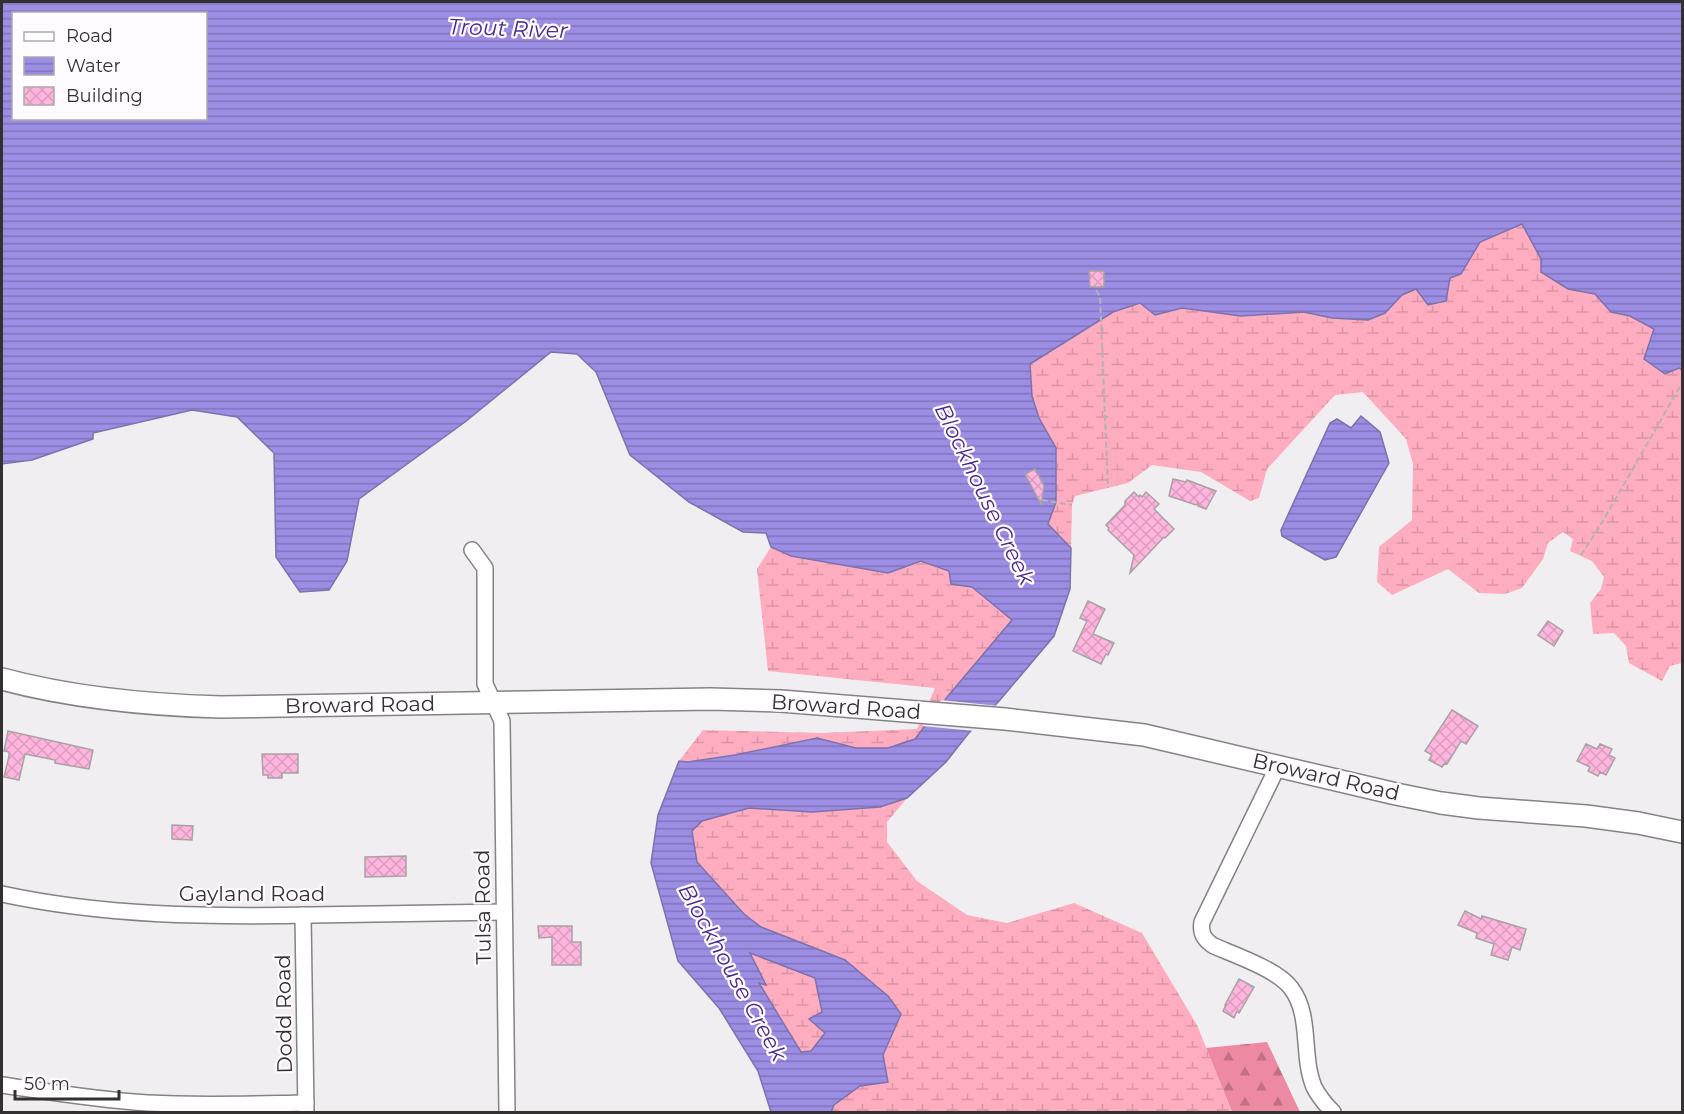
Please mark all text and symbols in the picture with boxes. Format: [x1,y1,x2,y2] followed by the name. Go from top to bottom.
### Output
[12,12,207,120] legend
[448,13,569,44] water label: Trout River
[66,25,113,47] text: Road
[66,55,121,77] text: Water
[66,85,143,107] text: Building
[929,399,1041,590] water label: Blockhouse Creek
[770,689,922,724] street label: Broward Road
[285,691,435,718] street label: Broward Road
[1250,747,1402,806] street label: Broward Road
[469,850,496,965] street label: Tulsa Road
[673,879,793,1067] water label: Blockhouse Creek
[179,881,325,906] street label: Gayland Road
[270,954,297,1074] street label: Dodd Road
[15,1063,118,1101] scale bar
[24,1073,70,1095] text: 50 m

